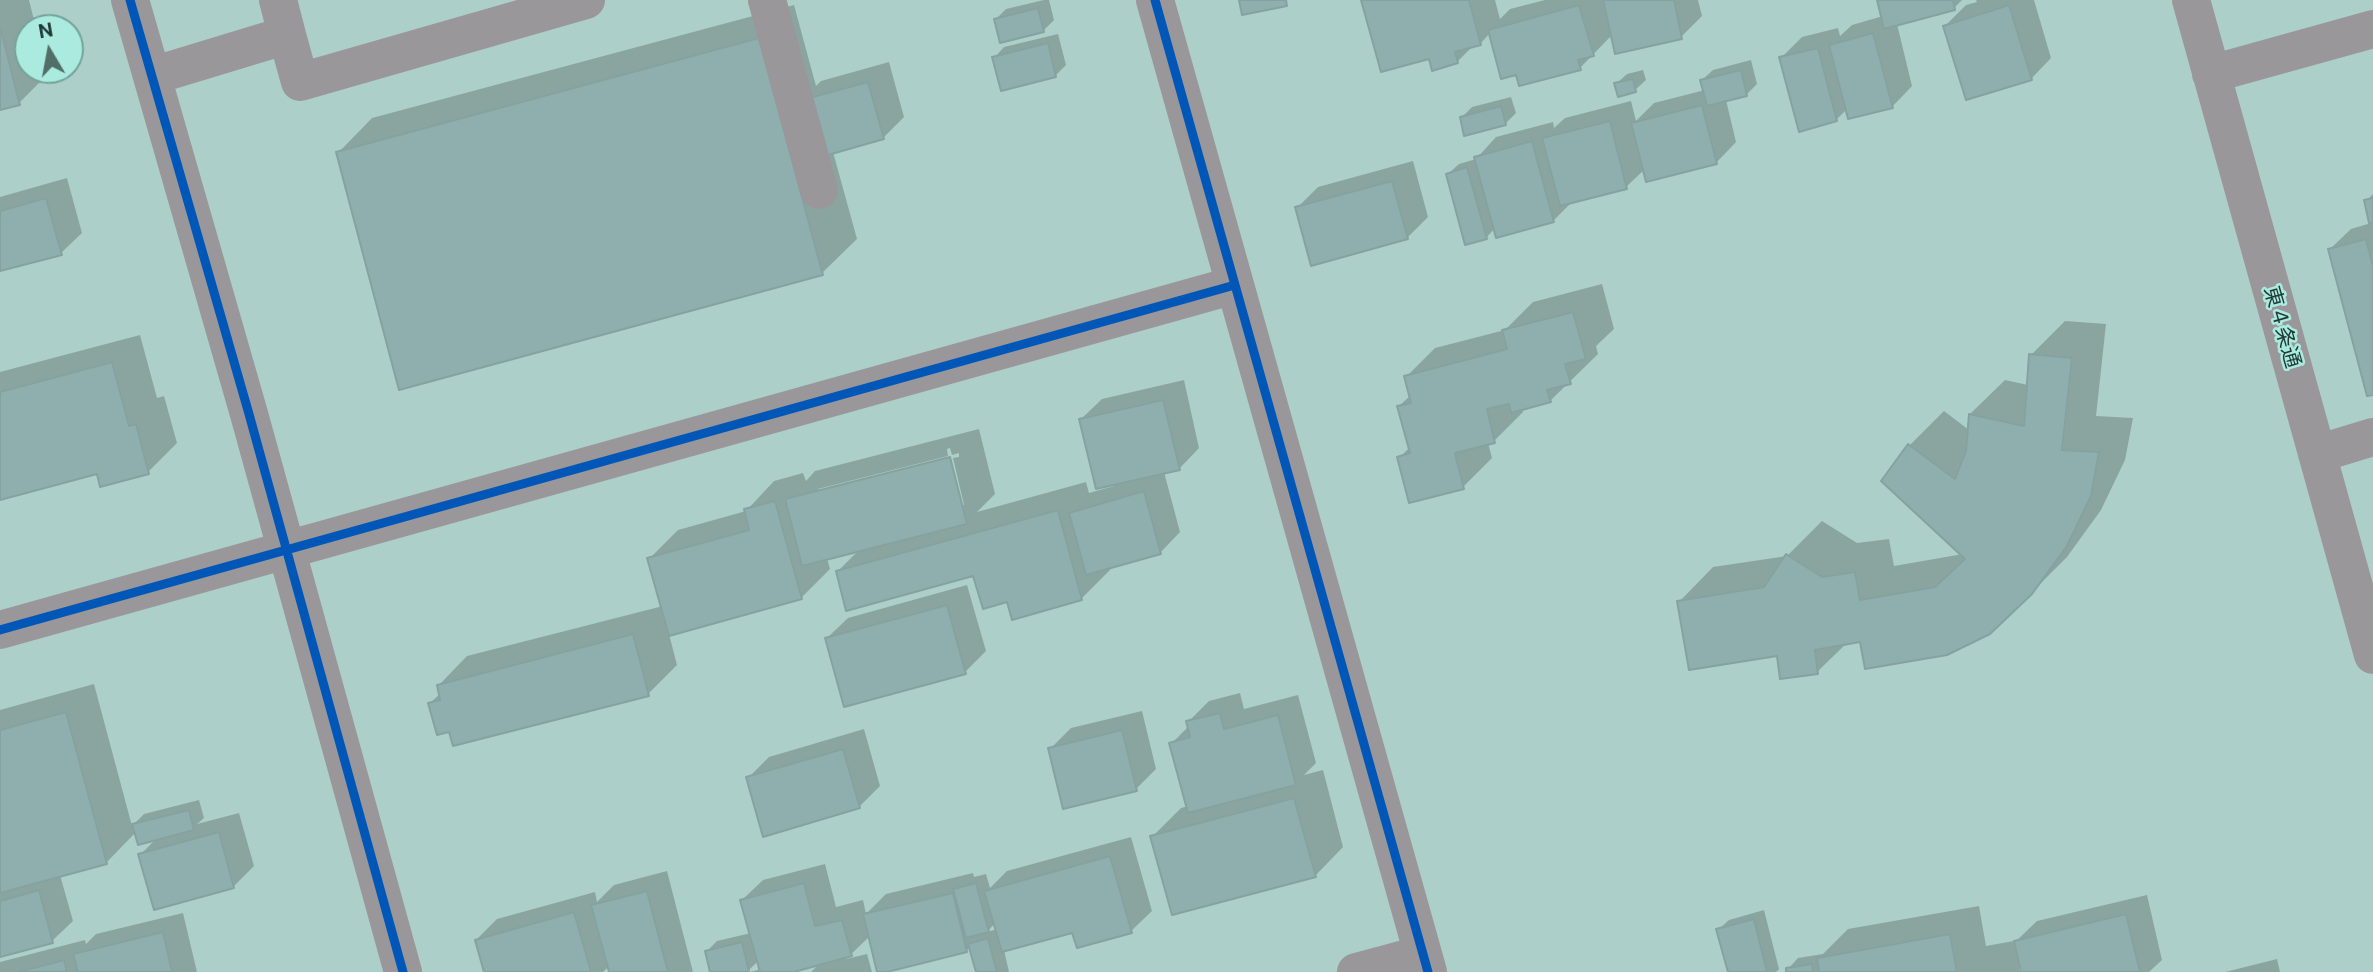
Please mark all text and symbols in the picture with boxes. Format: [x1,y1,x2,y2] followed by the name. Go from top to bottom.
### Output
[14,14,84,84] north arrow
[36,18,55,42] text: N
[2258,283,2306,371] street label: 東４条通

